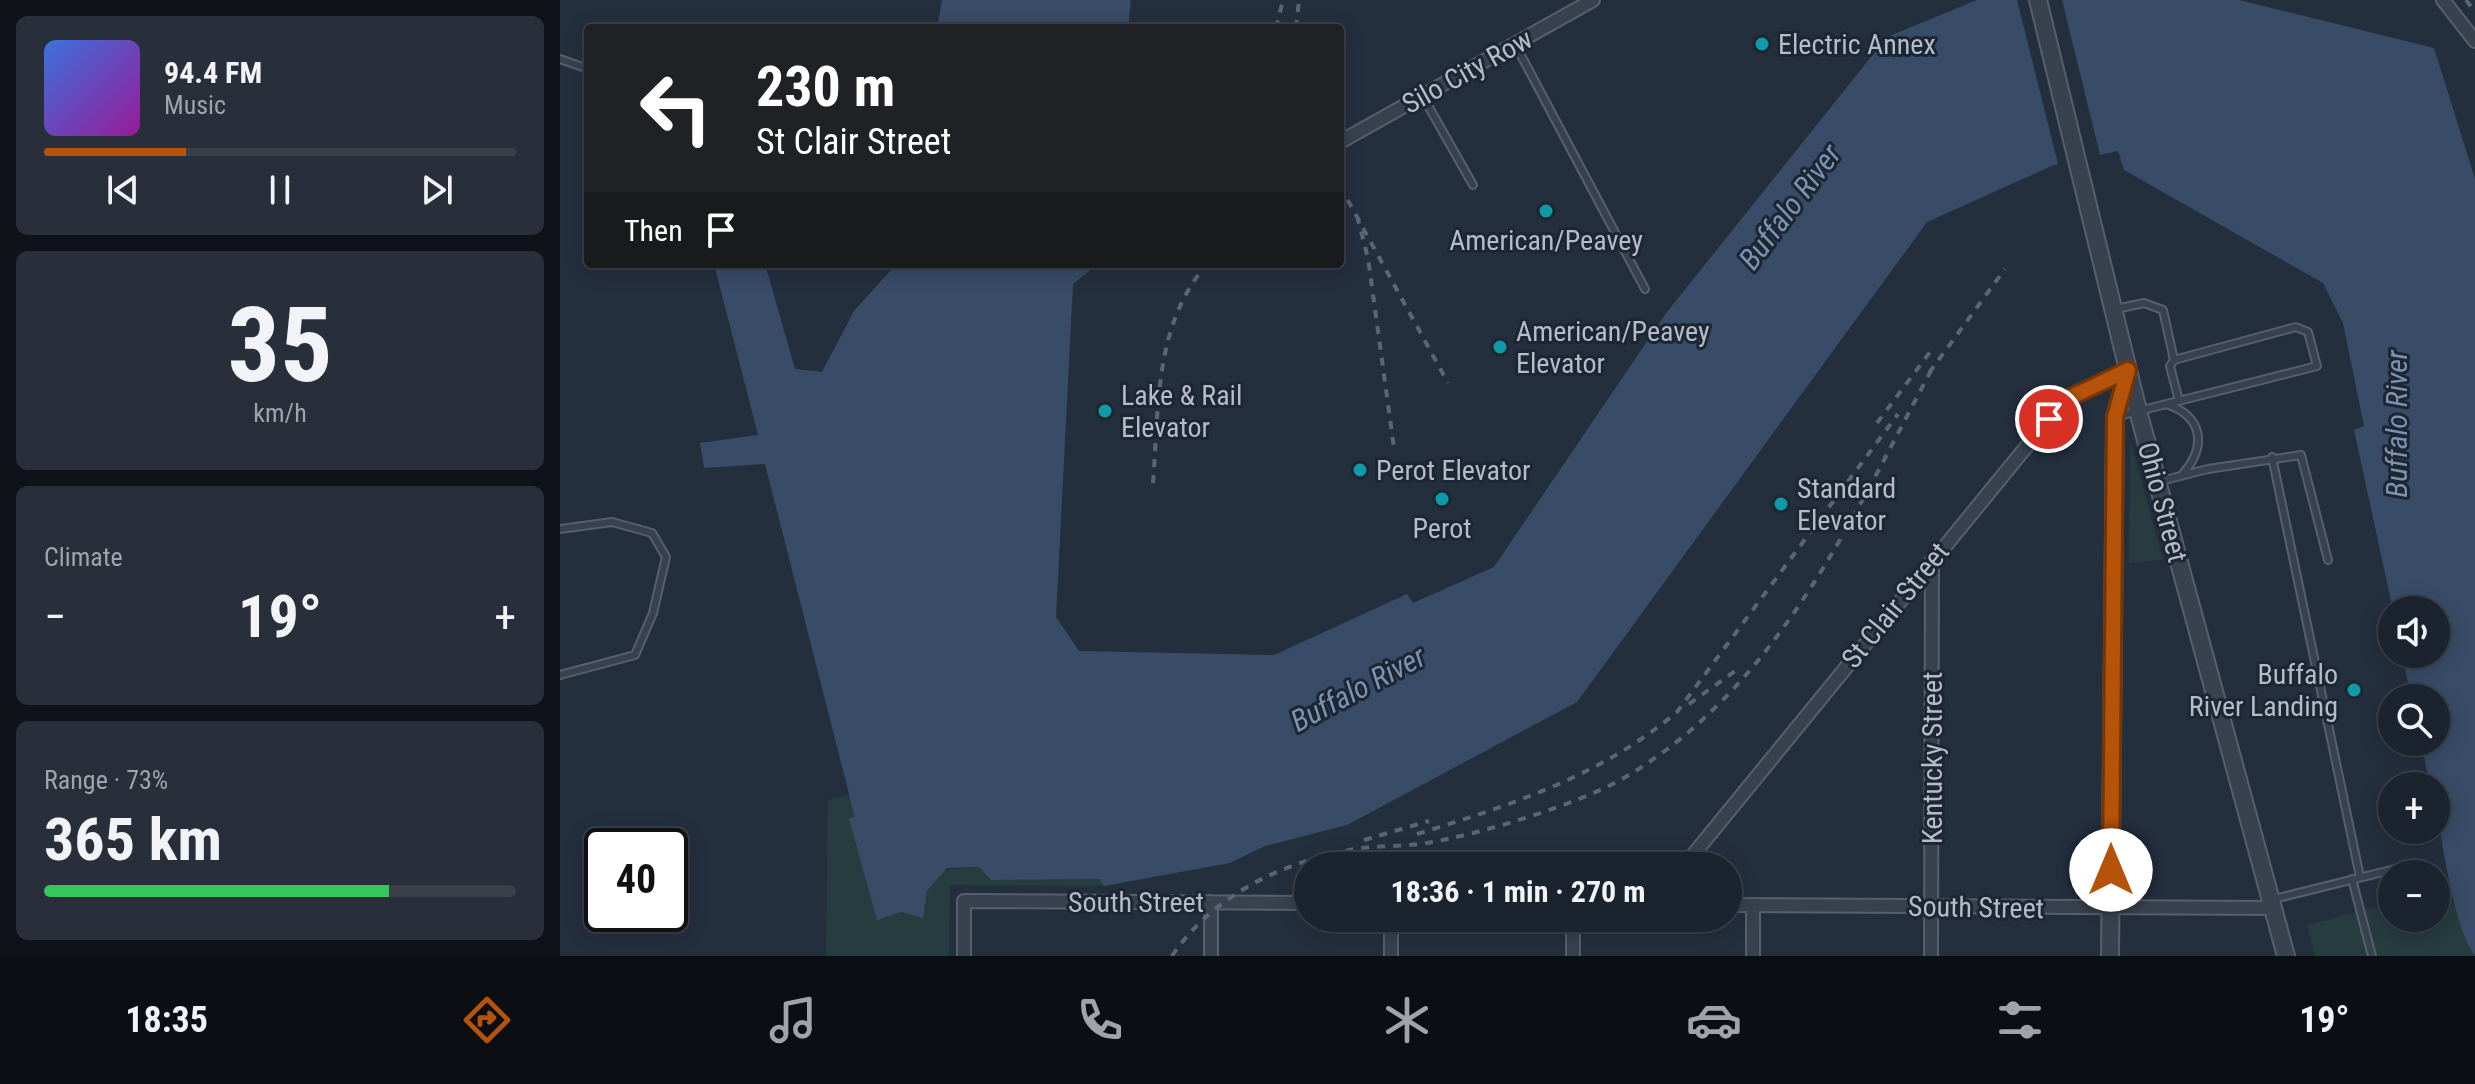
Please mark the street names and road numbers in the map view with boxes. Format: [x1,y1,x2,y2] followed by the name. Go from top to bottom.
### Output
[1396,22,1538,121] street label: Silo City Row
[2131,439,2194,566] street label: Ohio Street
[1835,536,1956,675] street label: St Clair Street
[1916,672,1949,844] street label: Kentucky Street
[1068,886,1204,919] street label: South Street
[1908,890,2044,925] street label: South Street

